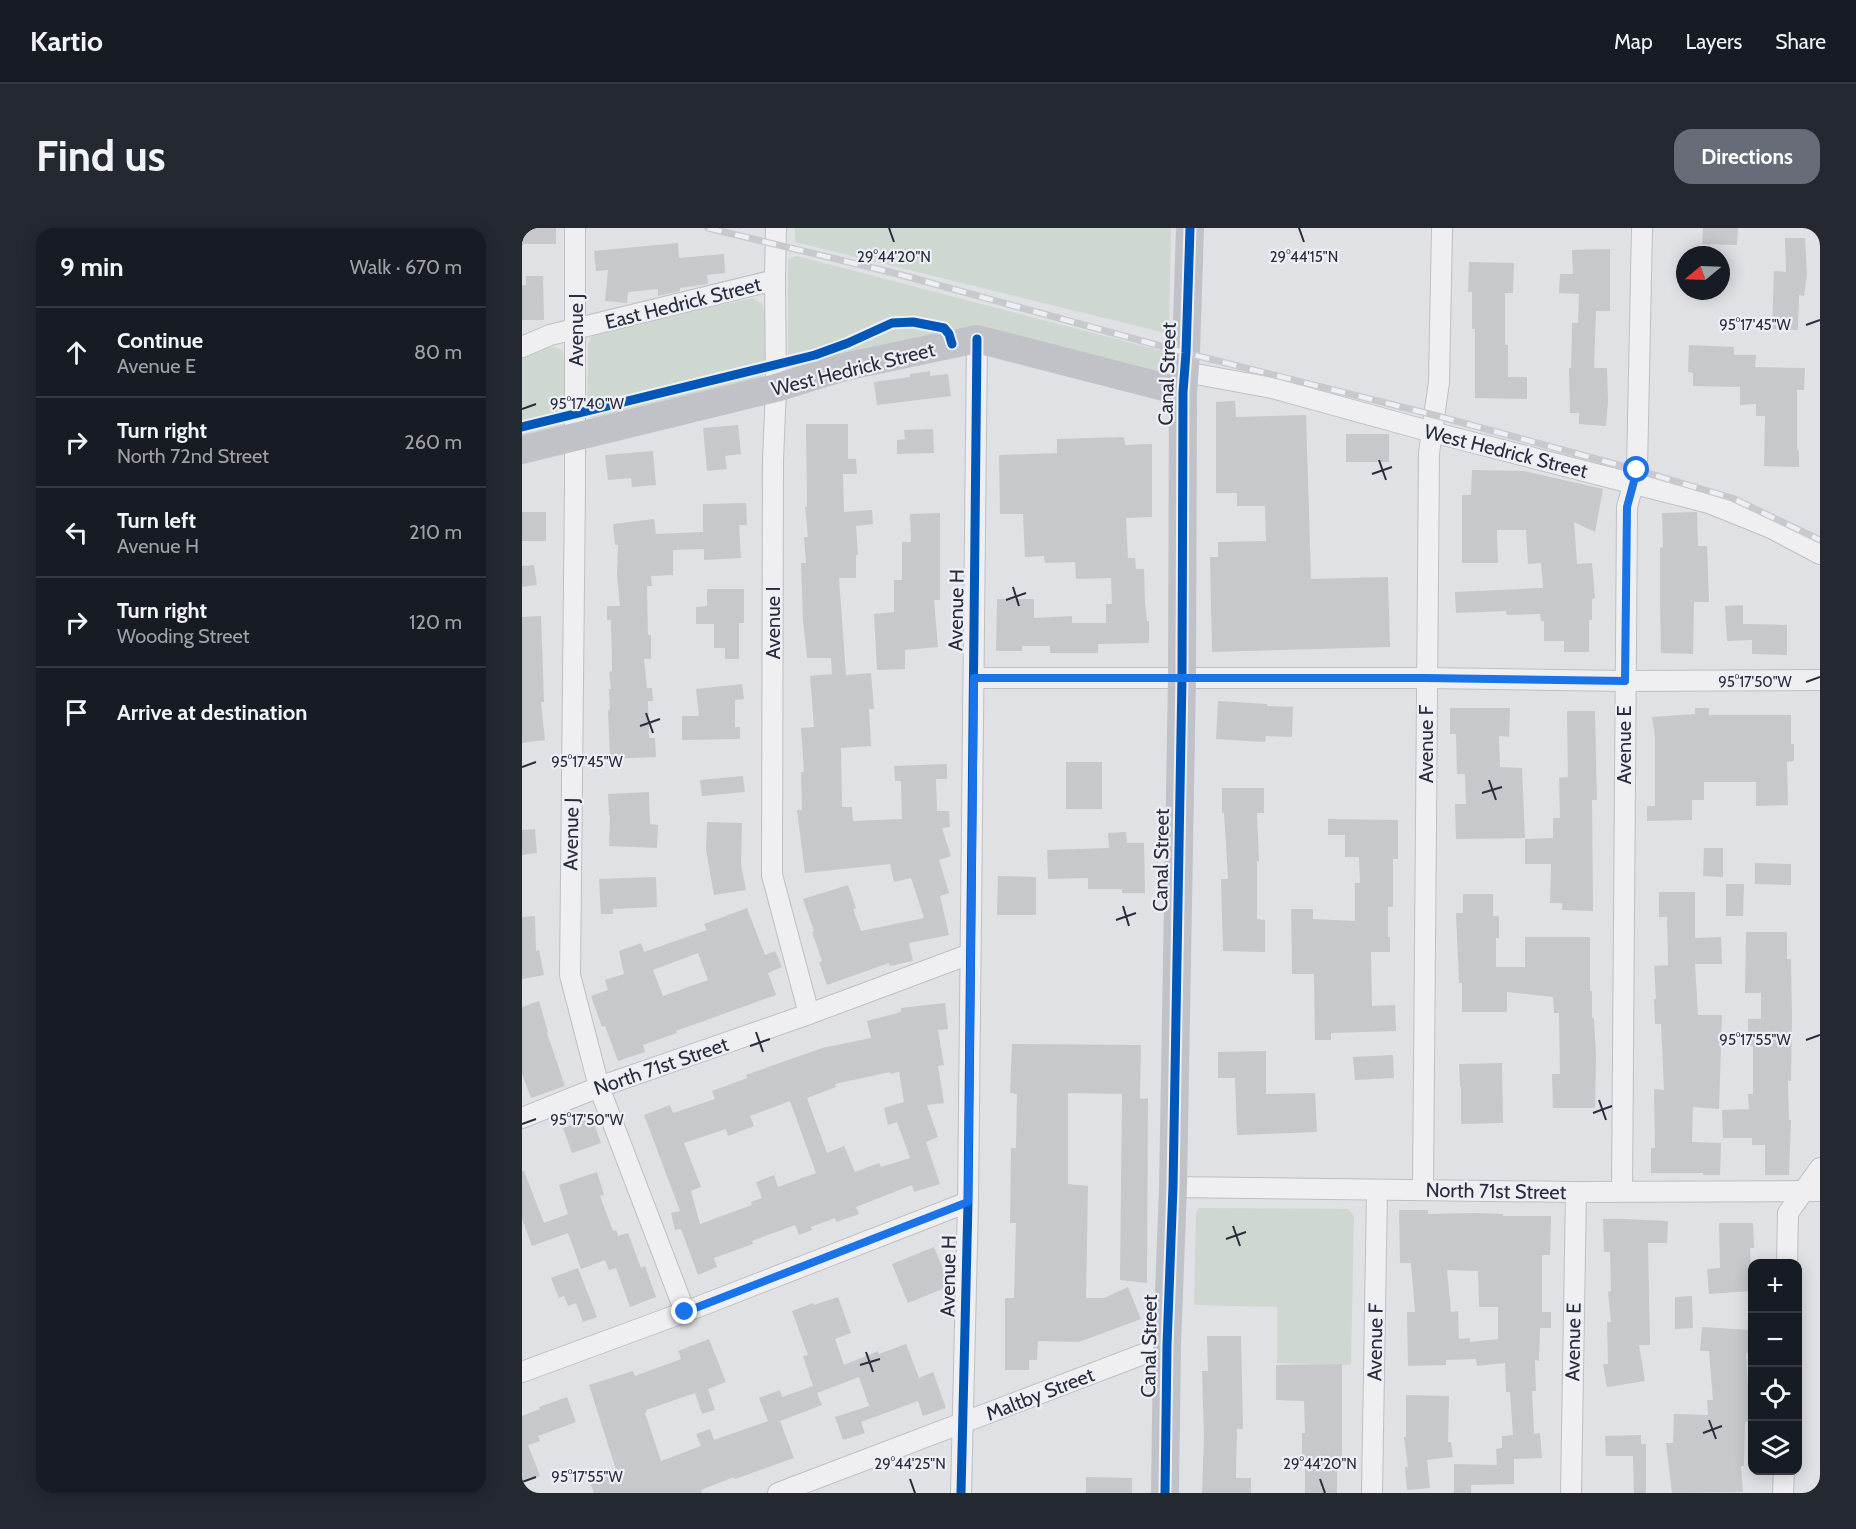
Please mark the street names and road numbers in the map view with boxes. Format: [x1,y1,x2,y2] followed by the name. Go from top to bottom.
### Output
[603,272,764,334] street label: East Hedrick Street
[564,293,588,367] street label: Avenue J
[1153,322,1181,426] street label: Canal Street
[769,337,937,401] street label: West Hedrick Street
[1422,419,1590,483] street label: West Hedrick Street
[943,569,969,651] street label: Avenue H
[761,586,785,660] street label: Avenue I
[1414,704,1438,783] street label: Avenue F
[1612,706,1636,785] street label: Avenue E
[558,797,584,871] street label: Avenue J
[1148,808,1174,912] street label: Canal Street
[591,1032,732,1100] street label: North 71st Street
[1425,1178,1567,1204] street label: North 71st Street
[935,1235,961,1317] street label: Avenue H
[1136,1294,1162,1398] street label: Canal Street
[1362,1302,1388,1381] street label: Avenue F
[1560,1302,1586,1382] street label: Avenue E
[983,1362,1098,1426] street label: Maltby Street

